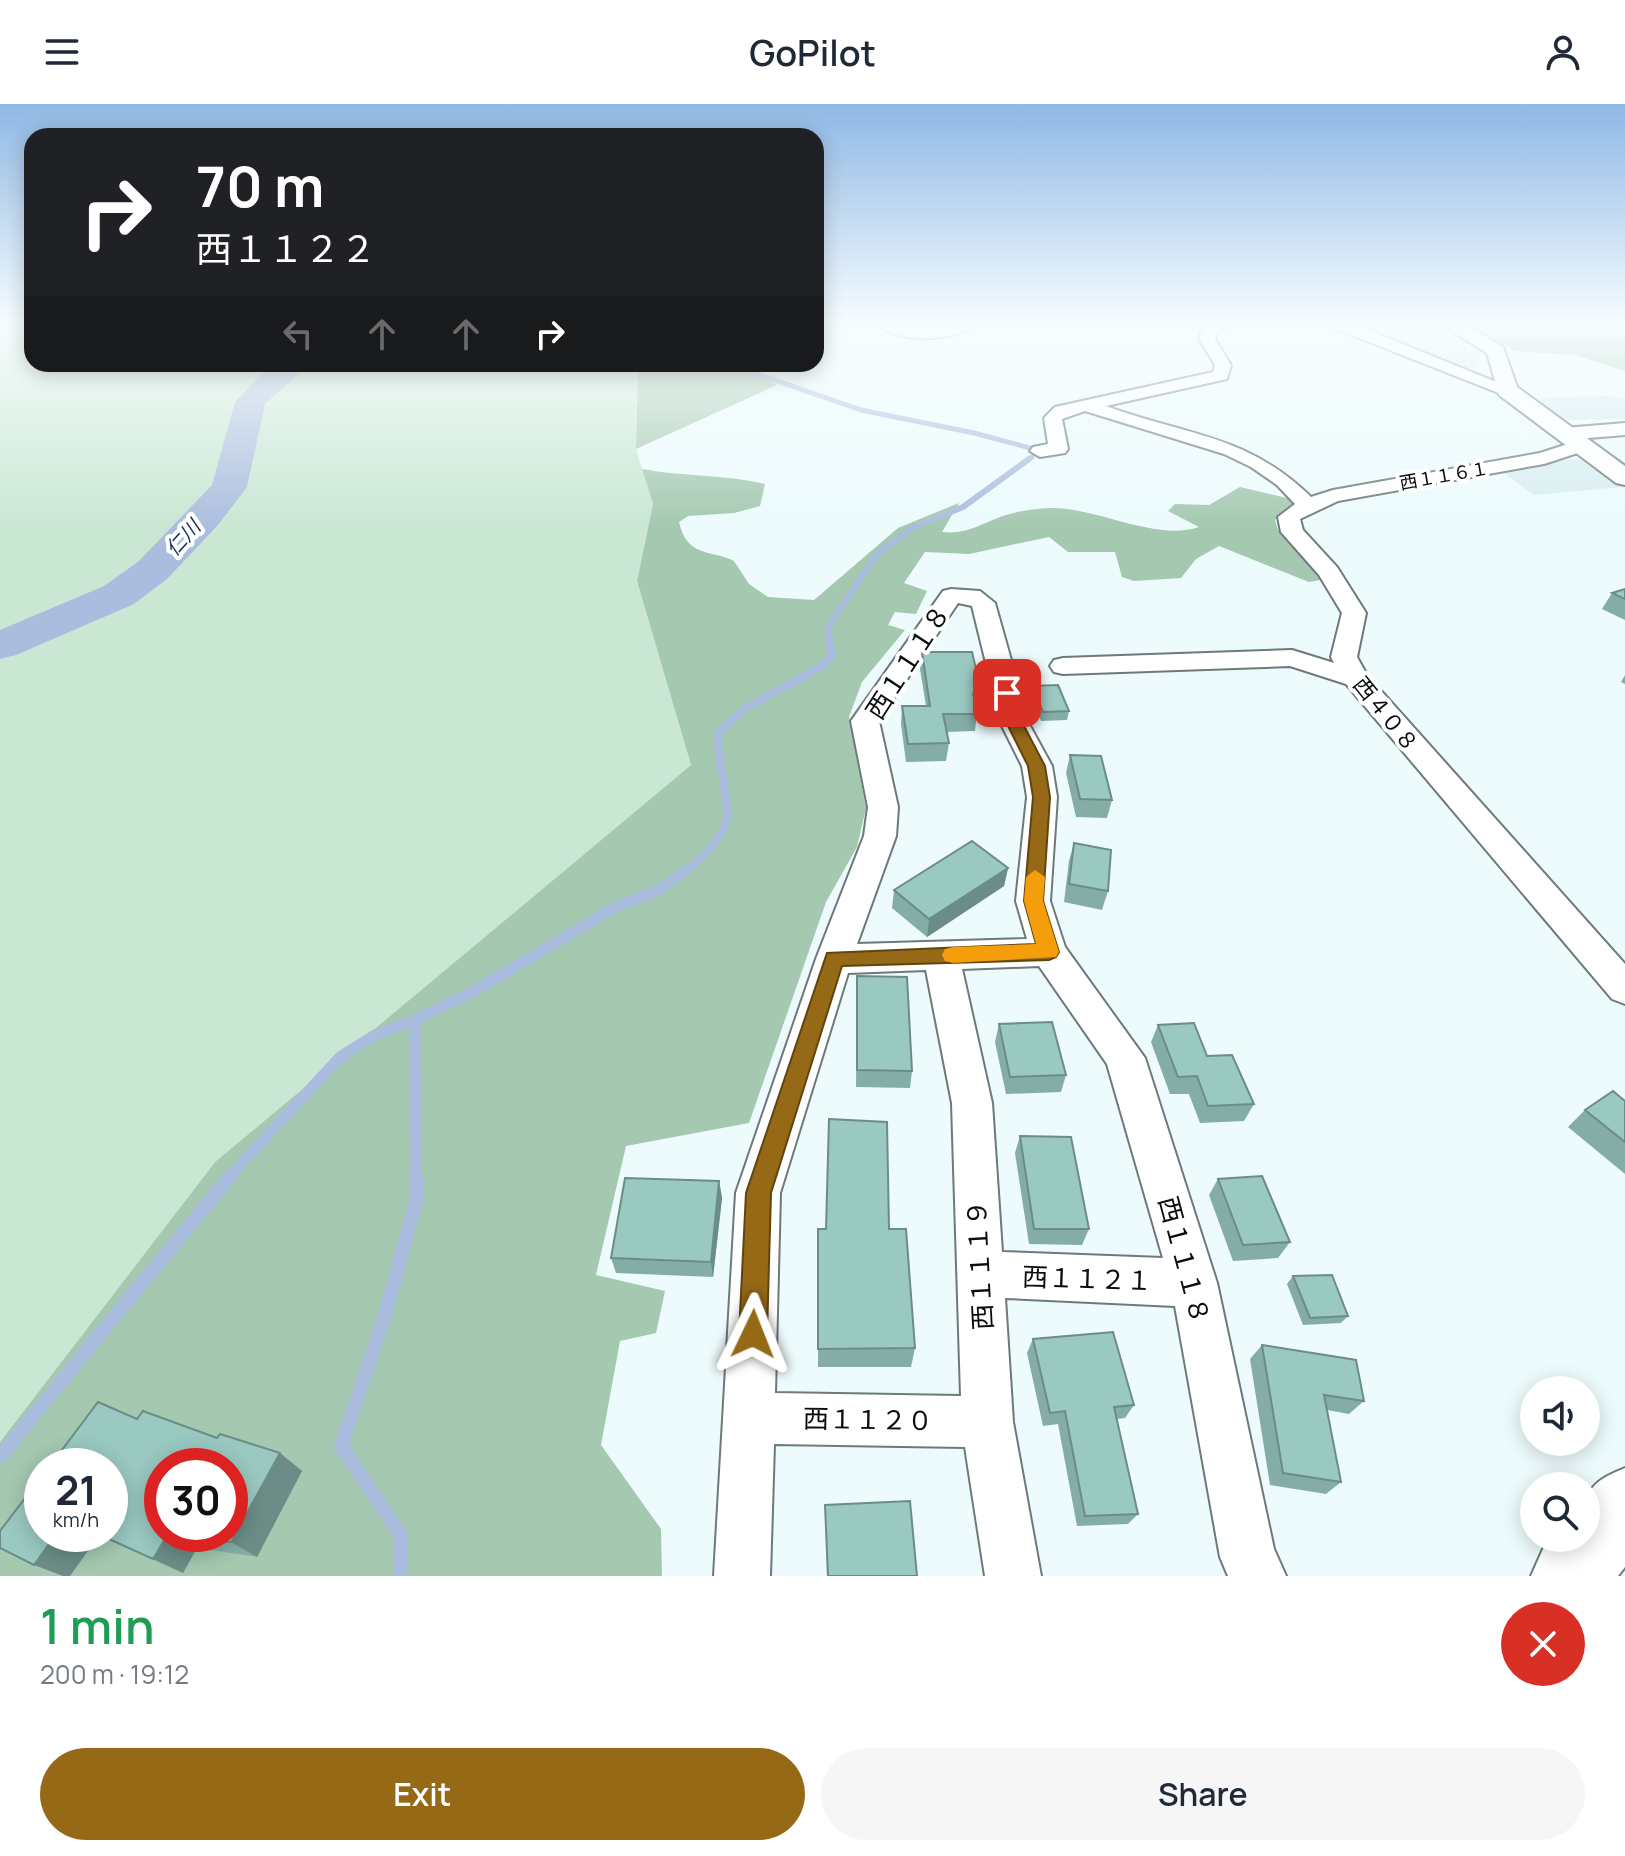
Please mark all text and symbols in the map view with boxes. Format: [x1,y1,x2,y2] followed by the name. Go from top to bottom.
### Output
[749,28,876,77] text: GoPilot
[40,30,84,74] icon: menu
[1541,30,1585,74] icon: person
[196,147,324,224] text: 70 m
[64,160,168,264] icon: right
[196,224,376,273] text: 西１１２２
[276,312,320,356] icon: left
[360,312,404,356] icon: ahead
[444,312,488,356] icon: ahead
[528,312,572,356] icon: right
[1397,455,1490,495] street label: 西１１６１
[159,512,207,562] water label: 仁川
[857,597,958,726] street label: 西１１１８
[973,659,1041,727] pin
[1347,670,1425,758] street label: 西４０８
[985,671,1029,715] icon: arrive
[1151,1192,1219,1327] street label: 西１１１８
[958,1199,1000,1331] street label: 西１１１９
[1021,1258,1153,1298] street label: 西１１２１
[711,1292,795,1376] position arrow
[1520,1376,1600,1552] map controls
[1520,1376,1600,1456] button: sound
[803,1400,933,1438] street label: 西１１２０
[144,1448,248,1552] speed limit sign: 30
[55,1462,97,1517] text: 21
[1520,1472,1600,1552] button: search
[53,1506,99,1533] text: km/h
[40,1593,154,1658] text: 1 min
[1501,1602,1585,1686] button: close
[40,1656,189,1692] text: 200 m · 19:12
[40,1748,805,1840] button: Exit
[821,1748,1585,1840] button: Share

